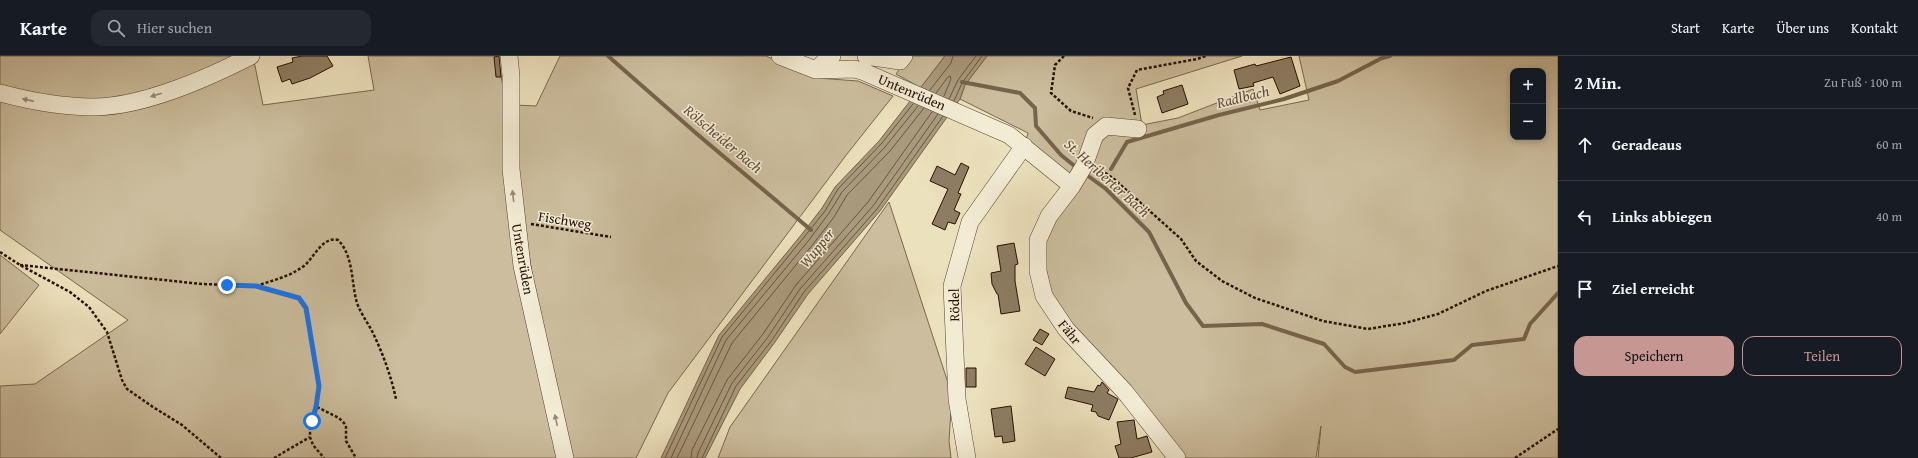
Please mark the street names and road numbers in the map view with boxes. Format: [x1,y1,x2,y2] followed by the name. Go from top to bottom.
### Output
[875,69,949,115] street label: Untenrüden
[537,206,593,234] street label: Fischweg
[507,222,539,296] street label: Untenrüden
[944,288,964,322] street label: Rödel
[1054,315,1086,349] street label: Fähr

